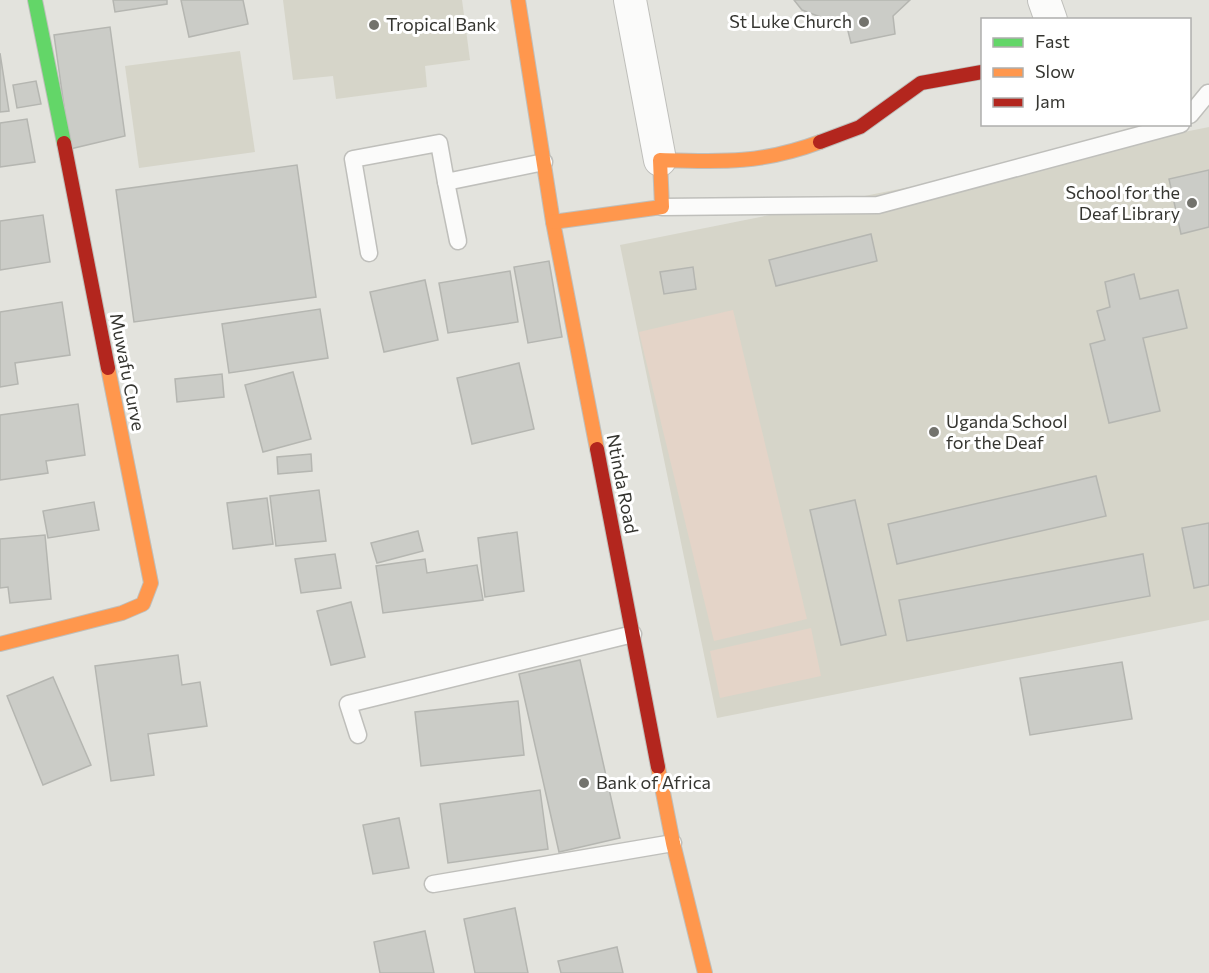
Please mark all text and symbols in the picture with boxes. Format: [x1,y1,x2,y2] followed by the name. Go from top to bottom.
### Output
[729,10,852,32] place label: St Luke Church
[386,13,497,35] place label: Tropical Bank
[857,15,871,29] marker: St Luke Church
[367,18,381,32] marker: Tropical Bank
[981,18,1191,126] legend
[1035,30,1070,52] text: Fast
[1035,60,1075,82] text: Slow
[1035,90,1065,112] text: Jam
[1065,181,1180,224] place label: School for the Deaf Library
[1185,196,1199,210] marker: School for the Deaf Library
[106,311,150,433] street label: Muwafu Curve
[946,410,1068,453] place label: Uganda School for the Deaf
[927,425,941,439] marker: Uganda School for the Deaf
[603,432,643,536] street label: Ntinda Road
[596,771,711,793] place label: Bank of Africa
[577,776,591,790] marker: Bank of Africa

